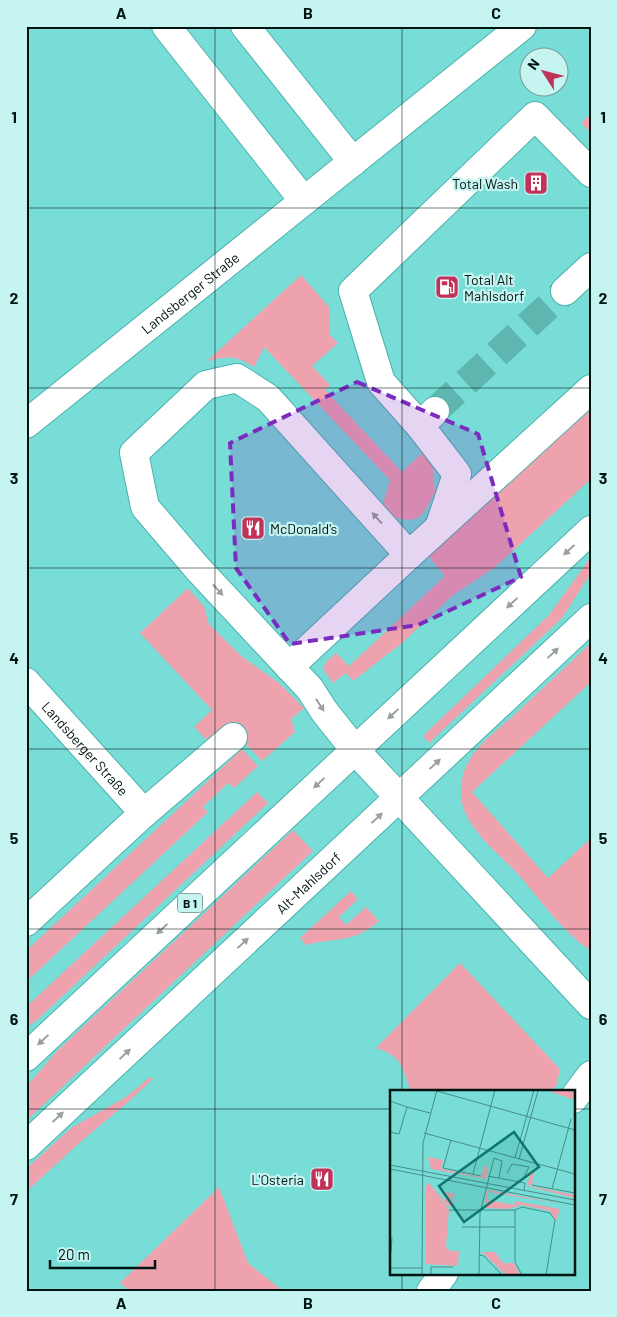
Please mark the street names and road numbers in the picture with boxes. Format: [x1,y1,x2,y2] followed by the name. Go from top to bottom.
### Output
[137,248,242,337] street label: Landsberger Straße
[39,698,132,799] street label: Landsberger Straße
[272,848,344,917] street label: Alt-Mahlsdorf
[178,894,202,912] road number: B 1

